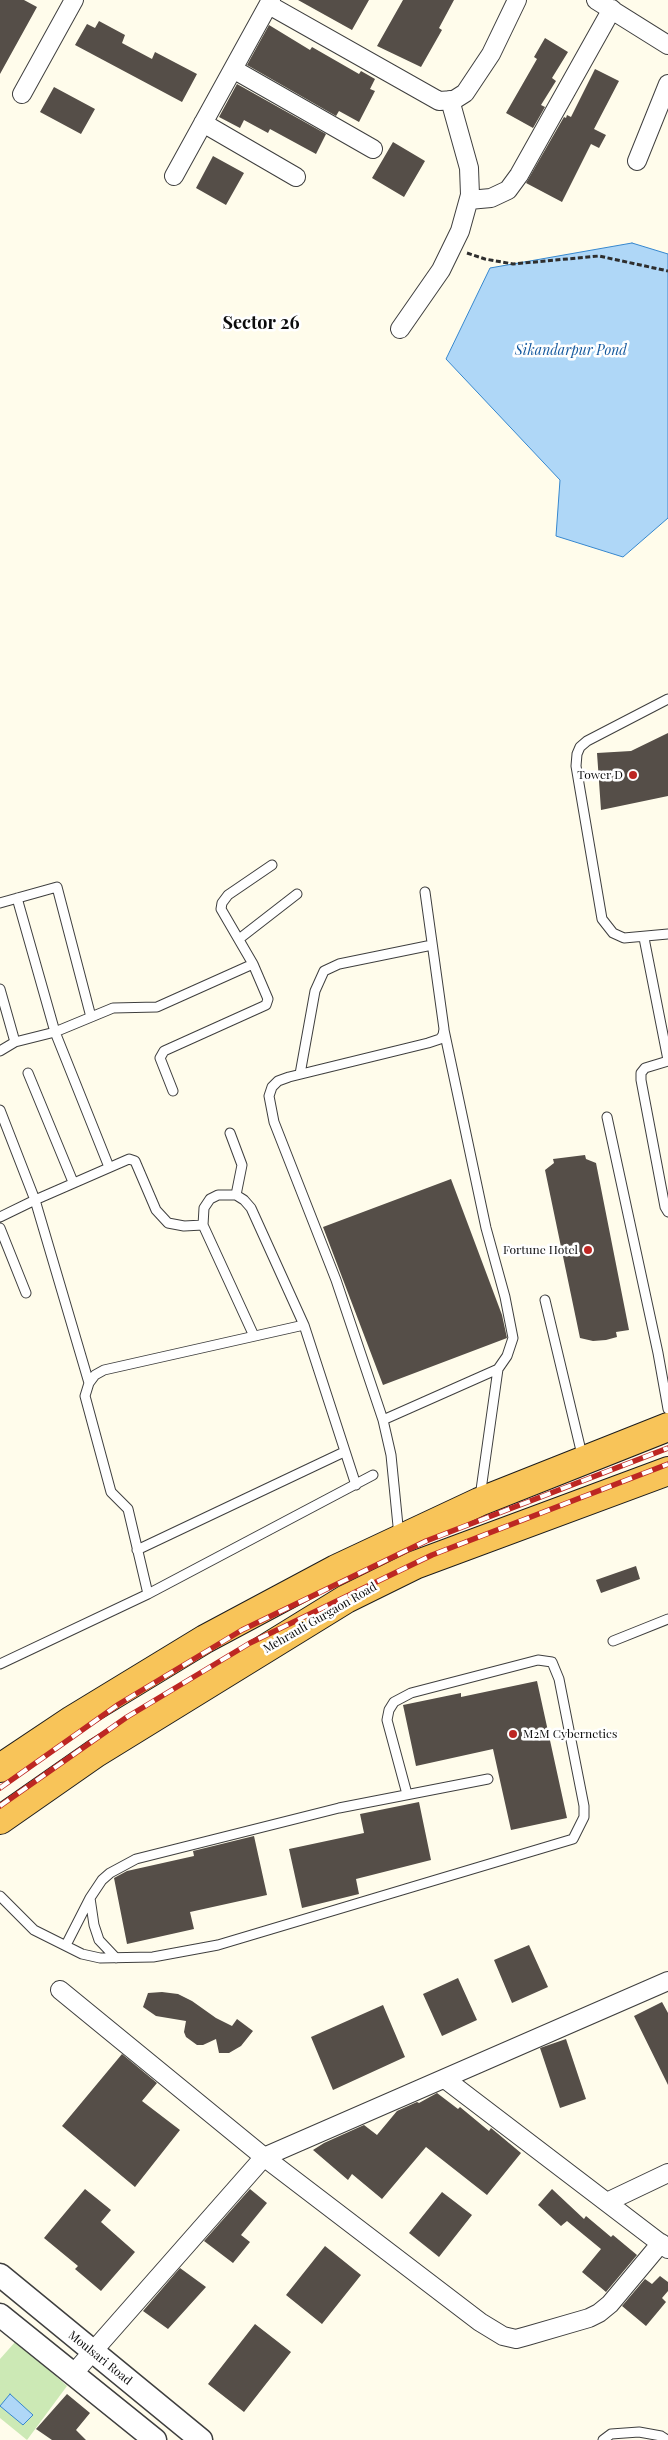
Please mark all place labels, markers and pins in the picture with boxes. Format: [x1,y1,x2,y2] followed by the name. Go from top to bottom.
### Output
[577,768,623,782] place label: Tower D
[627,769,639,781] marker: Tower D
[503,1243,578,1257] place label: Fortune Hotel
[582,1244,594,1256] marker: Fortune Hotel
[523,1727,617,1741] place label: M2M Cybernetics
[507,1728,519,1740] marker: M2M Cybernetics

